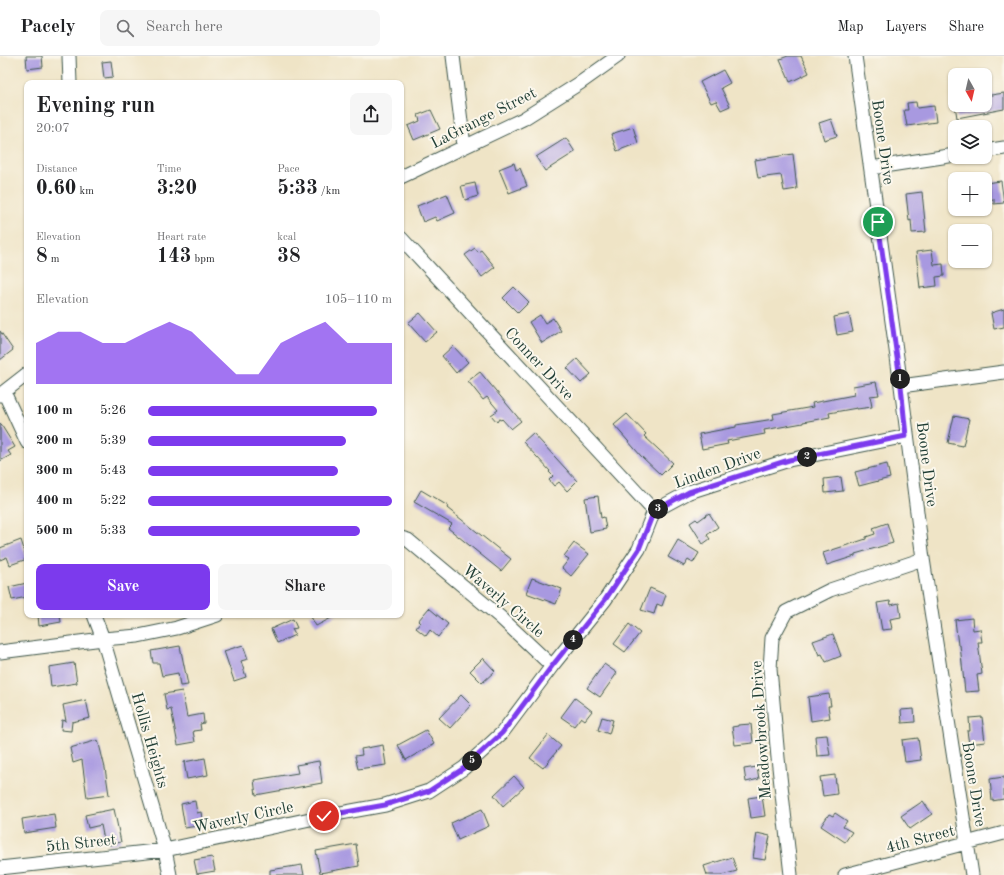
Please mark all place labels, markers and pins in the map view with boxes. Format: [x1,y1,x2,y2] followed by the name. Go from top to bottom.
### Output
[861,205,895,239] pin
[890,369,910,389] pin: 1
[797,447,817,467] pin: 2
[648,499,668,519] pin: 3
[563,630,583,650] pin: 4
[462,751,482,771] pin: 5
[307,799,341,833] pin

